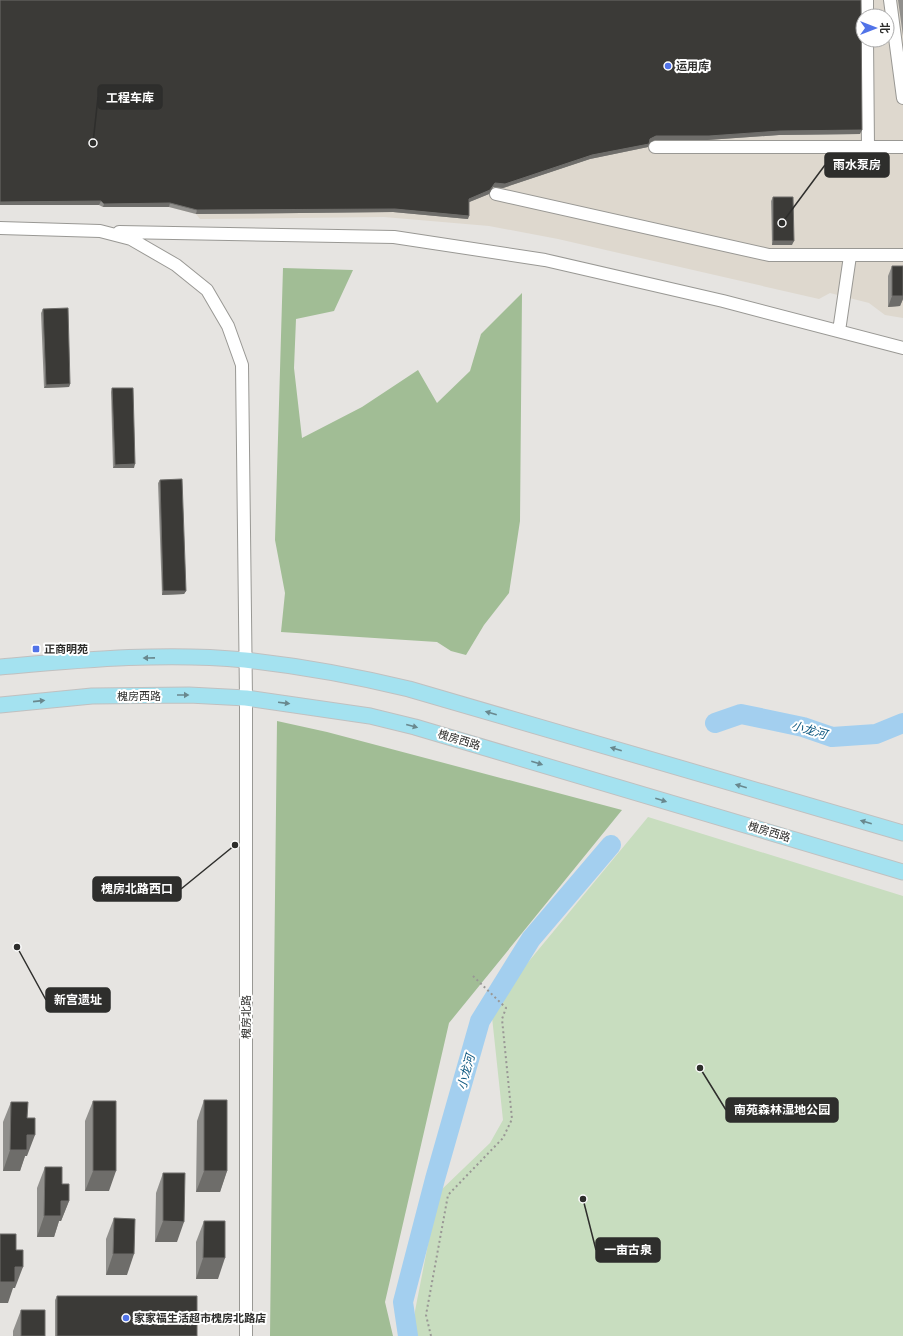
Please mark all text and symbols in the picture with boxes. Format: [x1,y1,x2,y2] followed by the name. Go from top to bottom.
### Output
[855,8,895,48] north arrow
[877,23,892,34] text: 北
[676,59,709,74] place label: 运用库
[663,61,673,71] marker: 运用库
[98,85,162,109] callout: 工程车库
[106,90,154,106] text: 工程车库
[825,153,889,177] callout: 雨水泵房
[833,157,881,173] text: 雨水泵房
[44,642,88,657] place label: 正商明苑
[31,644,41,654] marker: 正商明苑
[142,655,155,661] one-way arrow
[117,689,161,704] street label: 槐房西路
[177,692,190,698] one-way arrow
[33,698,45,704] one-way arrow
[278,700,290,706] one-way arrow
[485,710,497,716] one-way arrow
[789,717,830,743] water label: 小龙河
[406,723,418,729] one-way arrow
[436,726,482,754] street label: 槐房西路
[610,746,622,752] one-way arrow
[531,760,543,766] one-way arrow
[735,783,747,789] one-way arrow
[655,797,667,803] one-way arrow
[746,818,792,846] street label: 槐房西路
[859,819,871,825] one-way arrow
[93,877,181,901] callout: 槐房北路西口
[101,881,173,897] text: 槐房北路西口
[46,988,110,1012] callout: 新宫遗址
[54,992,102,1008] text: 新宫遗址
[239,995,254,1039] street label: 槐房北路
[454,1051,479,1091] water label: 小龙河
[726,1098,838,1122] callout: 南苑森林湿地公园
[734,1102,830,1118] text: 南苑森林湿地公园
[596,1238,660,1262] callout: 一亩古泉
[604,1242,652,1258] text: 一亩古泉
[134,1311,266,1326] place label: 家家福生活超市槐房北路店
[121,1313,131,1323] marker: 家家福生活超市槐房北路店

